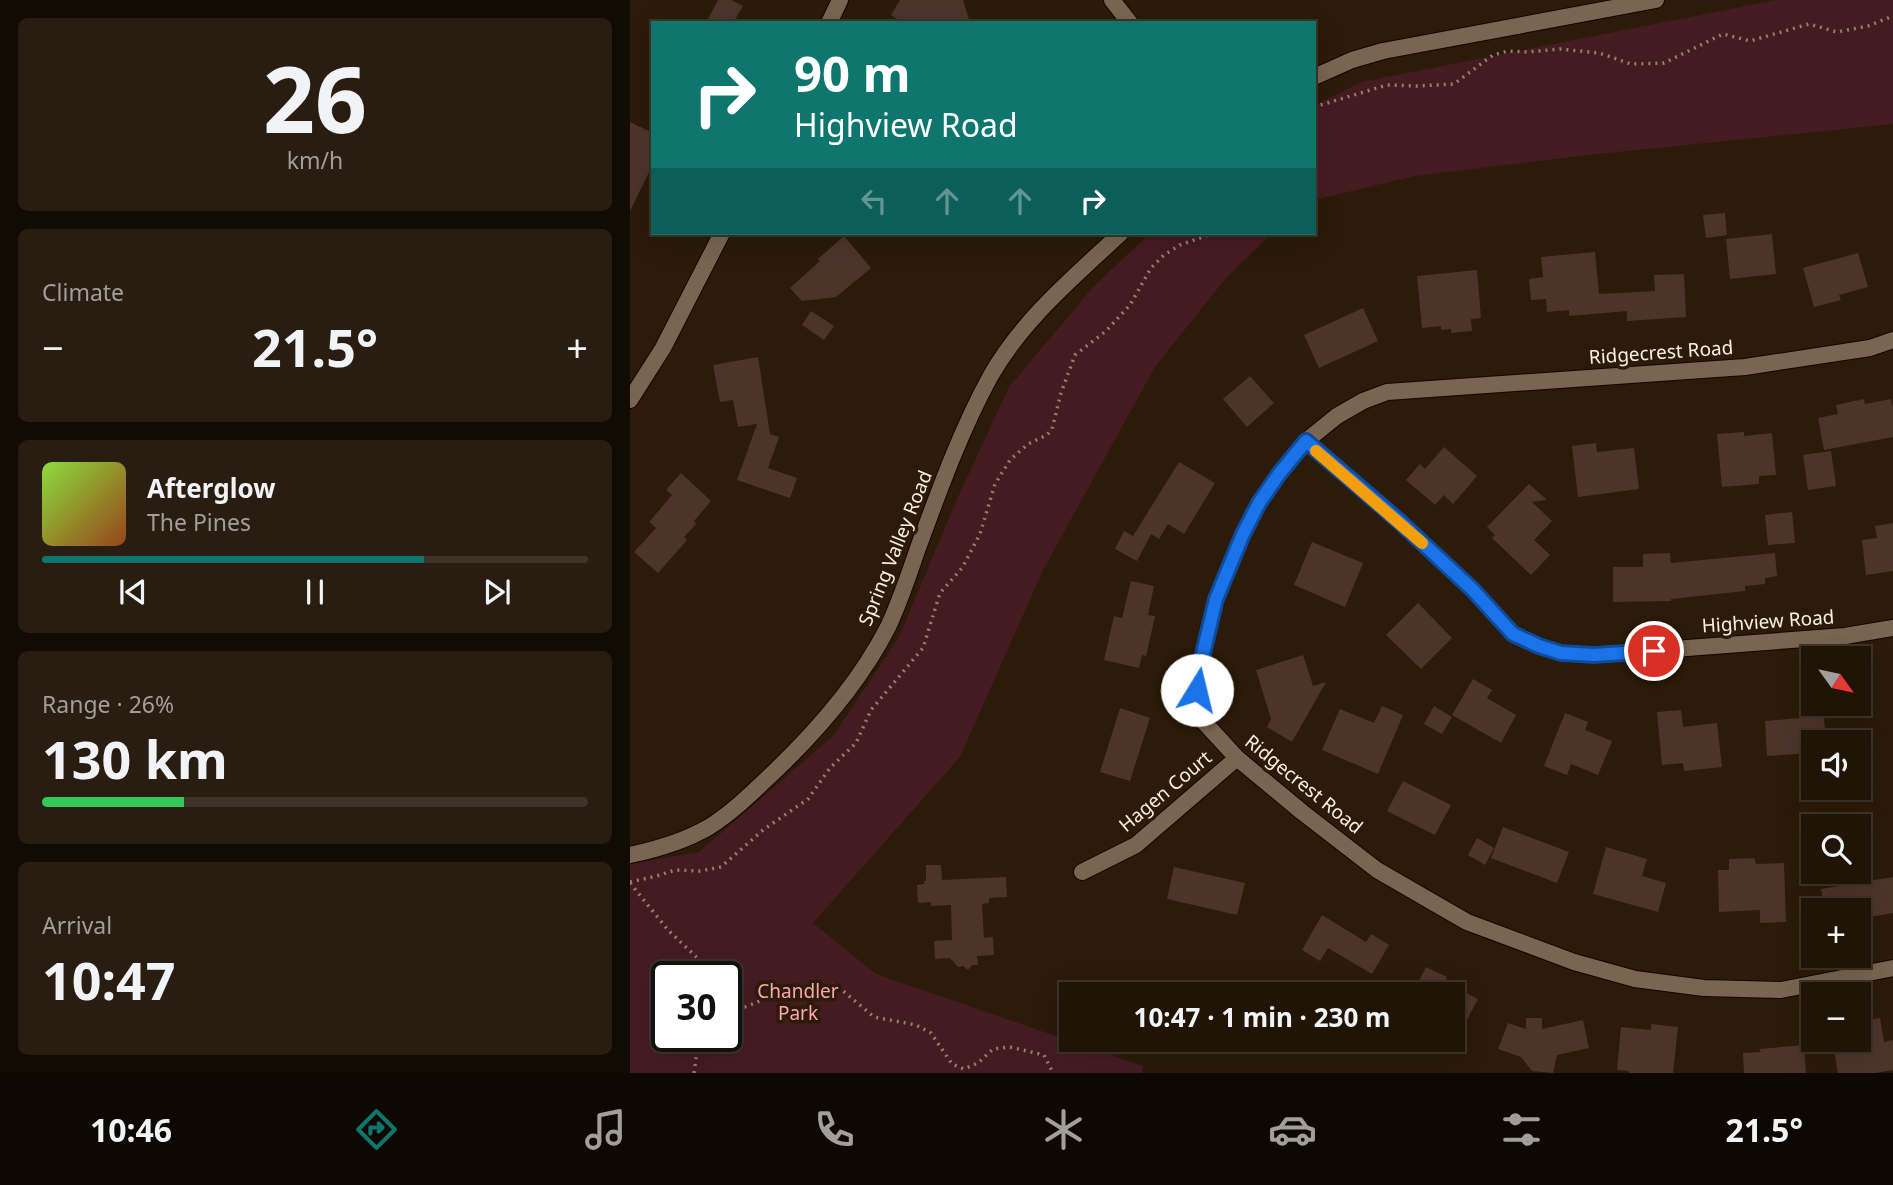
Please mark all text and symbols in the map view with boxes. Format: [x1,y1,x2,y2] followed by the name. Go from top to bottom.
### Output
[263,36,367,160] text: 26
[794,40,911,106] text: 90 m
[679,49,770,140] icon: right
[794,103,1018,146] text: Highview Road
[287,144,343,176] text: km/h
[855,182,893,220] icon: left
[928,182,966,220] icon: ahead
[1001,182,1039,220] icon: ahead
[1074,182,1112,220] icon: right
[42,276,124,308] text: Climate
[252,311,378,382] text: 21.5°
[42,321,64,373] text: −
[566,321,588,373] text: +
[1588,334,1734,370] street label: Ridgecrest Road
[852,466,938,630] street label: Spring Valley Road
[147,470,275,506] text: Afterglow
[147,506,251,538] text: The Pines
[114,573,152,611] icon: previous
[296,573,334,611] icon: pause
[478,573,516,611] icon: next
[1701,603,1835,639] street label: Highview Road
[1624,621,1684,681] pin
[1635,632,1673,670] icon: arrive
[1801,646,1871,716] north arrow
[1801,646,1871,1052] map controls
[1160,653,1234,727] position arrow
[42,688,174,720] text: Range · 26%
[42,723,228,794] text: 130 km
[1240,728,1368,840] street label: Ridgecrest Road
[1801,730,1871,800] button: sound
[1113,744,1217,838] street label: Hagen Court
[1801,814,1871,884] button: search
[1801,898,1871,968] button: +
[42,909,112,941] text: Arrival
[42,944,176,1015] text: 10:47
[651,961,742,1052] speed limit sign: 30
[757,978,839,1026] park label: Chandler Park
[1801,982,1871,1052] button: −
[1134,999,1390,1035] text: 10:47 · 1 min · 230 m
[352,1105,401,1154] icon: directions
[581,1105,630,1154] icon: music
[810,1105,859,1154] icon: phone
[1039,1105,1088,1154] icon: climate
[1268,1105,1317,1154] icon: car
[1497,1105,1546,1154] icon: filters
[90,1108,172,1151] text: 10:46
[1726,1108,1803,1151] text: 21.5°

